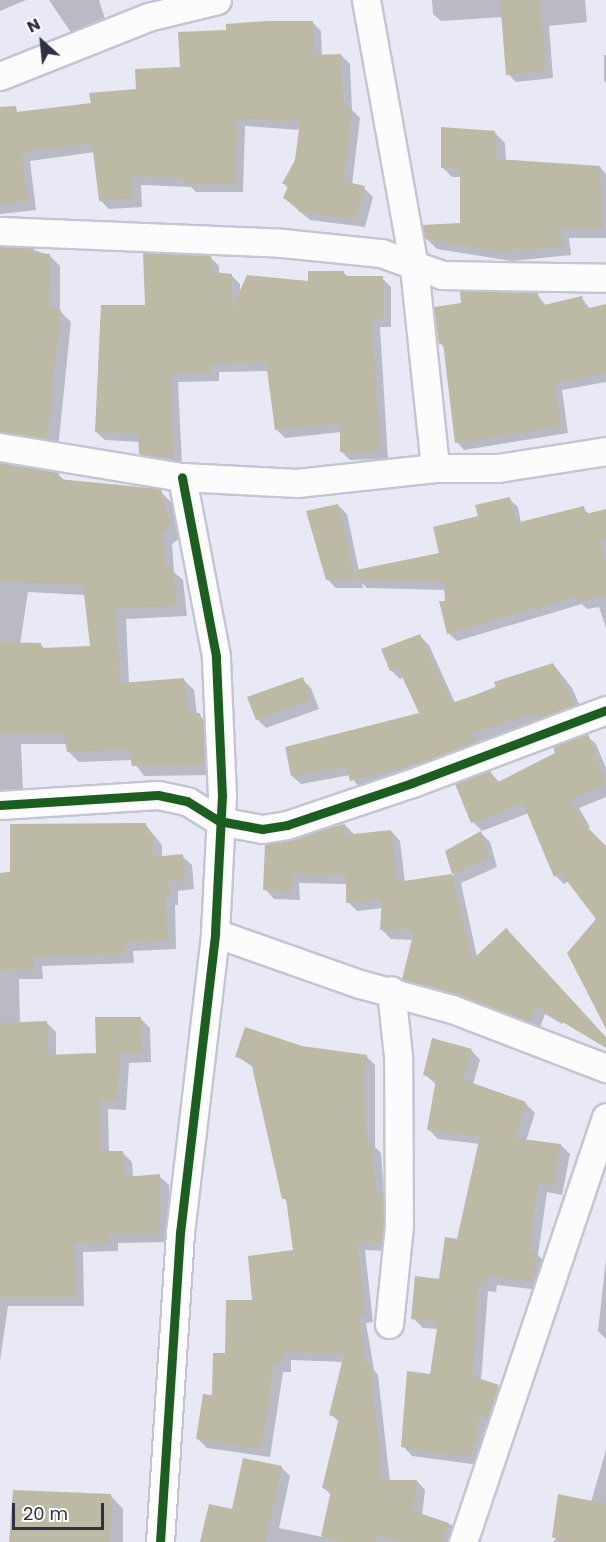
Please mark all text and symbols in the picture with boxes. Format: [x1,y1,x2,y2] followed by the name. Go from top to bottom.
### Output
[12,12,72,72] north arrow
[23,13,44,39] text: N
[15,1491,106,1529] scale bar
[23,1501,68,1526] text: 20 m

